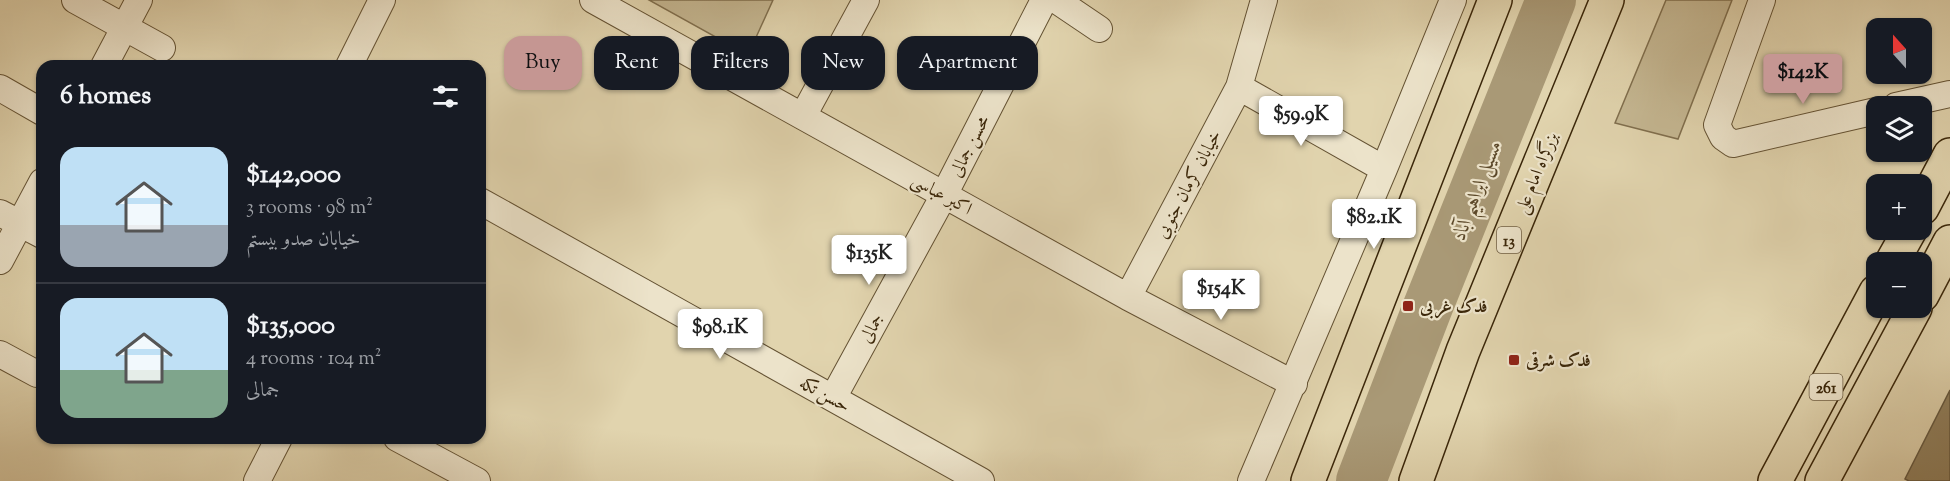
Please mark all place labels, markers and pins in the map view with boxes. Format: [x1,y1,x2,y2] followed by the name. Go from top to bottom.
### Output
[1761,54,1845,105] pin: $142K
[1252,96,1350,147] pin: $59.9K
[1325,199,1423,250] pin: $82.1K
[827,235,911,286] pin: $135K
[1179,270,1263,321] pin: $154K
[1419,295,1488,321] place label: فدک غربی
[1401,299,1415,313] marker: فدک غربی
[671,309,769,360] pin: $98.1K
[1525,349,1591,375] place label: فدک شرقی
[1507,353,1521,367] marker: فدک شرقی

